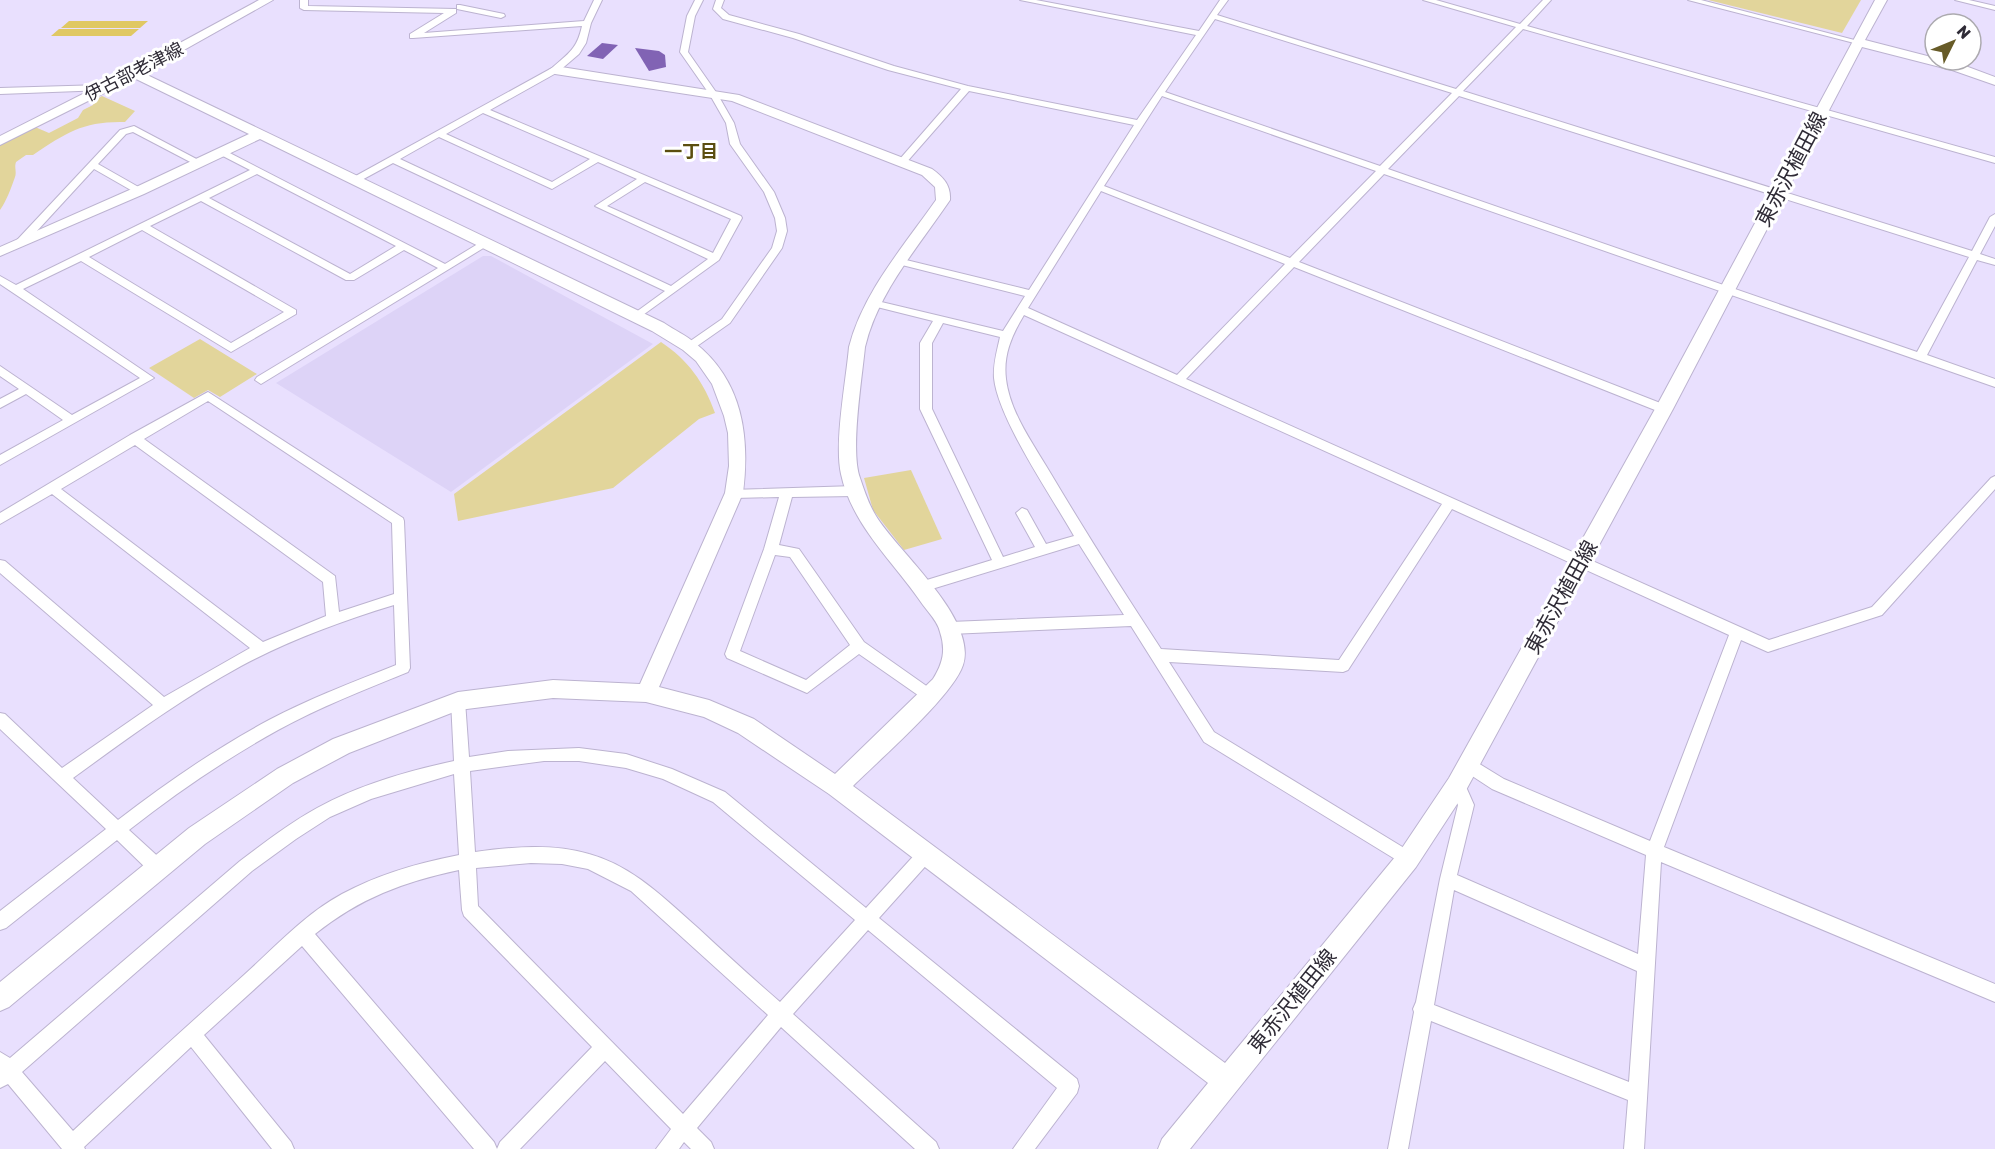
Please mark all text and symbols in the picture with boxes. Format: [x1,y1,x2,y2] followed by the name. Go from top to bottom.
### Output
[1923,12,1983,72] north arrow
[1953,21,1974,43] text: N
[81,38,187,106] street label: 伊古部老津線
[1750,108,1832,230] street label: 東赤沢植田線
[664,141,718,163] district label: 一丁目
[1520,536,1602,658] street label: 東赤沢植田線
[1243,944,1341,1058] street label: 東赤沢植田線

